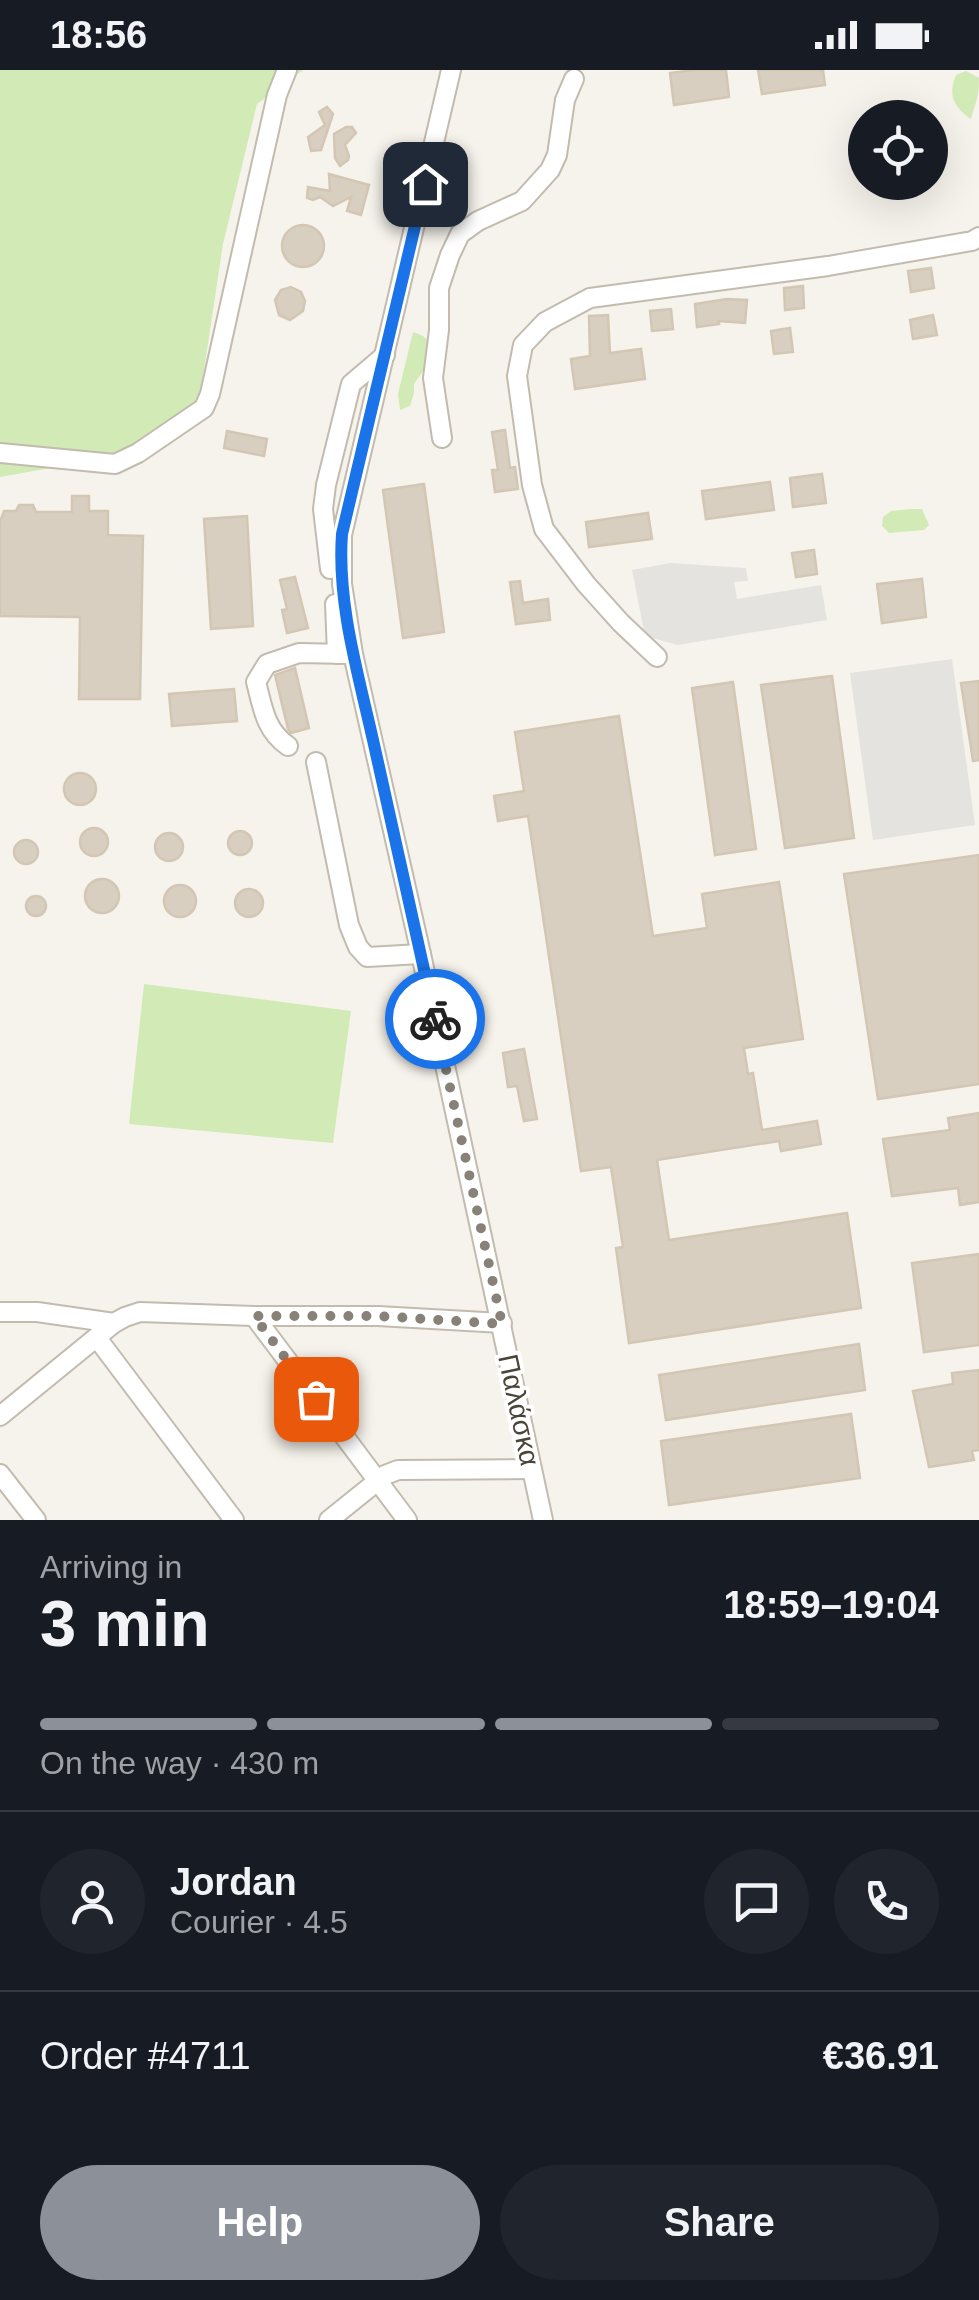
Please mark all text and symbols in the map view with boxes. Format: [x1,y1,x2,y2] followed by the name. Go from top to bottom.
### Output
[50,14,147,56] text: 18:56
[848,100,948,200] map controls
[848,100,948,200] button: locate
[383,142,468,227] pin
[398,157,453,212] icon: home
[385,969,485,1069] courier
[408,992,463,1047] icon: bike
[492,1351,546,1469] street label: Παλάσκα
[274,1357,359,1442] pin
[289,1372,344,1427] icon: bag
[40,1549,182,1585] text: Arriving in
[723,1584,939,1626] text: 18:59–19:04
[40,1587,210,1660] text: 3 min
[40,1745,319,1781] text: On the way · 430 m
[40,1849,145,1954] button: person
[704,1849,809,1954] button: chat
[834,1849,939,1954] button: phone
[170,1861,297,1903] text: Jordan
[170,1904,348,1940] text: Courier · 4.5
[40,2035,251,2077] text: Order #4711
[823,2035,939,2077] text: €36.91
[40,2165,480,2280] button: Help
[500,2165,939,2280] button: Share

